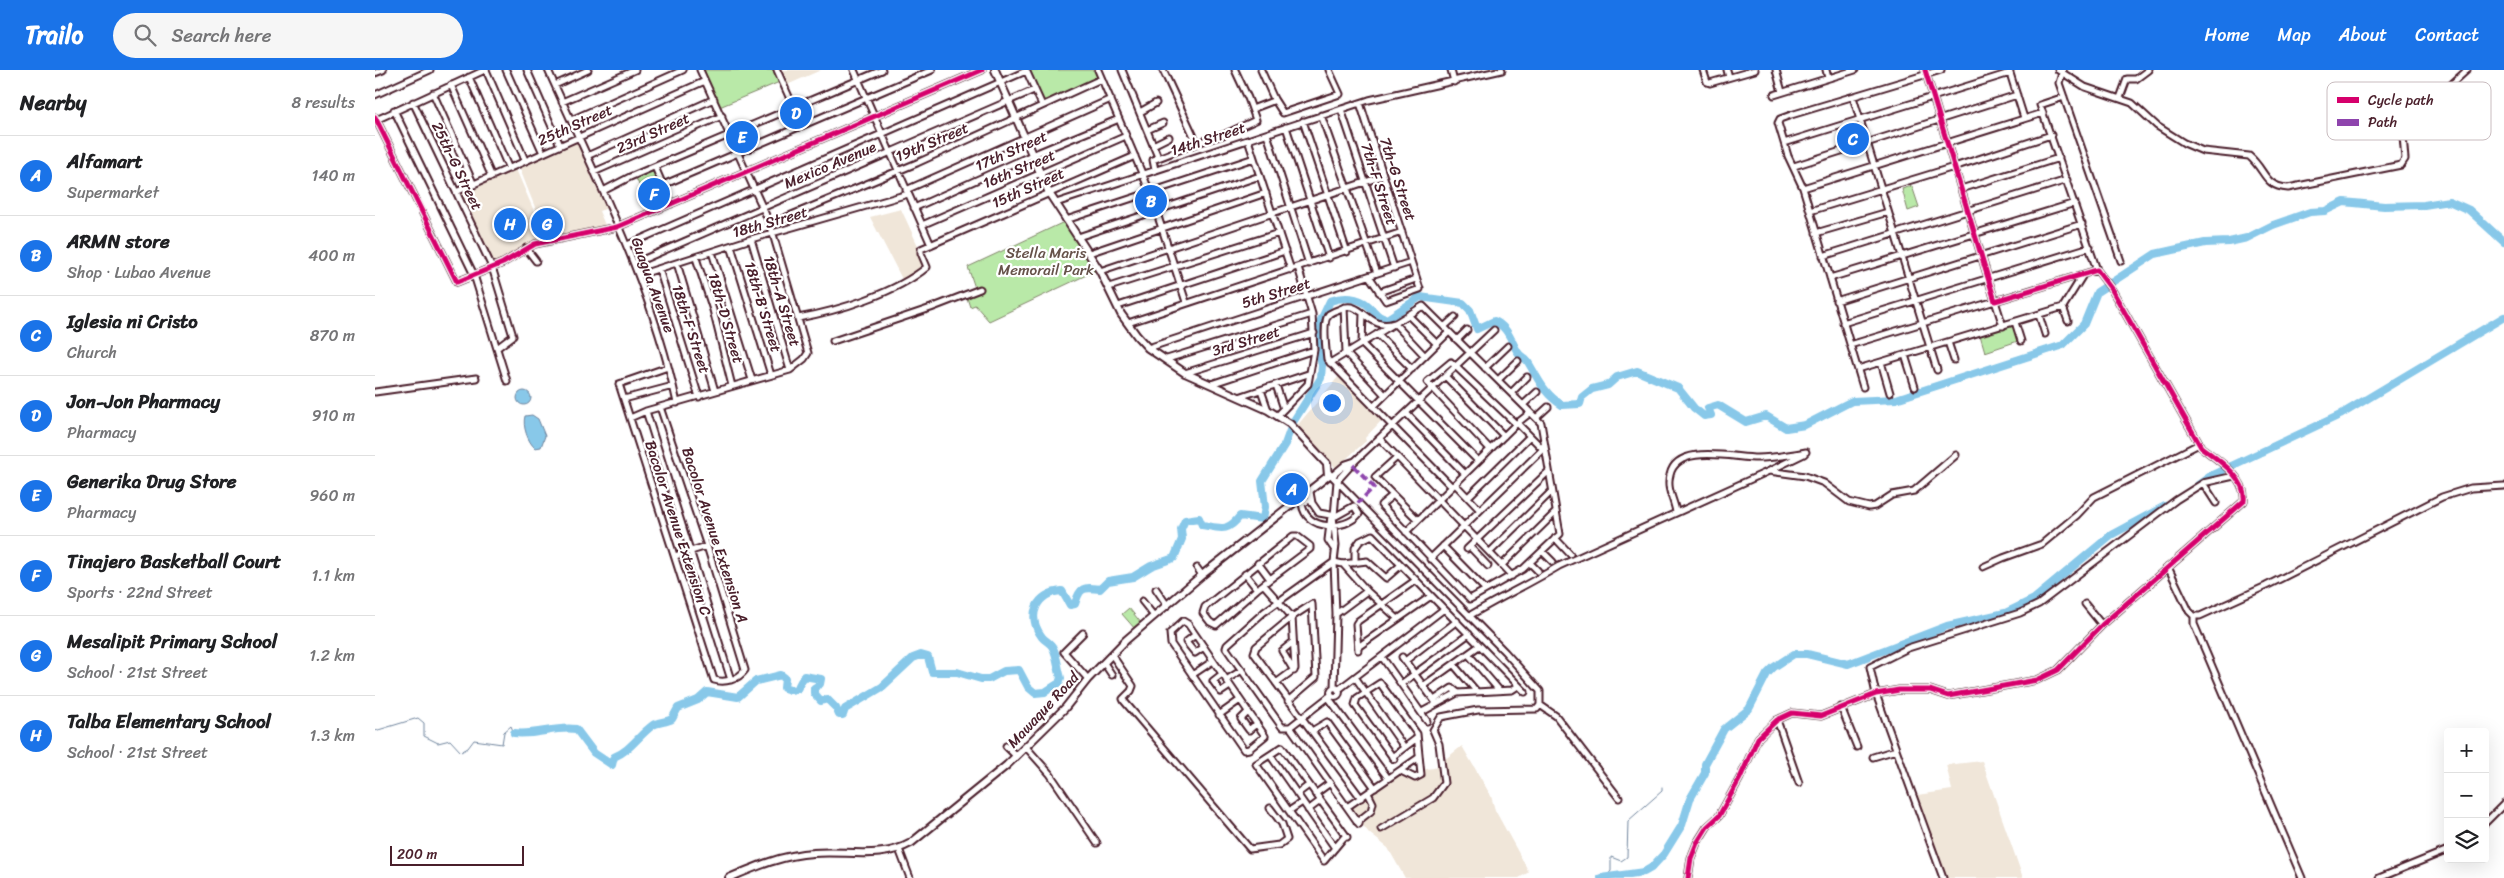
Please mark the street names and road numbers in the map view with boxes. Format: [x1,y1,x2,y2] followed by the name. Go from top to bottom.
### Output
[533,97,617,153] street label: 25th Street
[612,105,695,161] street label: 23rd Street
[1167,114,1249,163] street label: 14th Street
[891,115,973,169] street label: 19th Street
[424,117,490,215] street label: 25th-G Street
[971,123,1052,179] street label: 17th Street
[780,134,880,196] street label: Mexico Avenue
[1372,134,1424,225] street label: 7th-G Street
[1353,139,1405,229] street label: 7th-F Street
[979,142,1060,196] street label: 16th Street
[987,160,1069,216] street label: 15th Street
[729,199,811,245] street label: 18th Street
[624,233,682,337] street label: Guagua Avenue
[756,252,808,350] street label: 18th-A Street
[737,258,789,356] street label: 18th-B Street
[701,270,751,367] street label: 18th-D Street
[1238,270,1314,316] street label: 5th Street
[664,281,718,377] street label: 18th-F Street
[1209,318,1284,364] street label: 3rd Street
[637,437,719,620] street label: Bacolor Avenue Extension C
[674,444,756,626] street label: Bacolor Avenue Extension A
[1000,665,1086,754] street label: Mawaque Road

